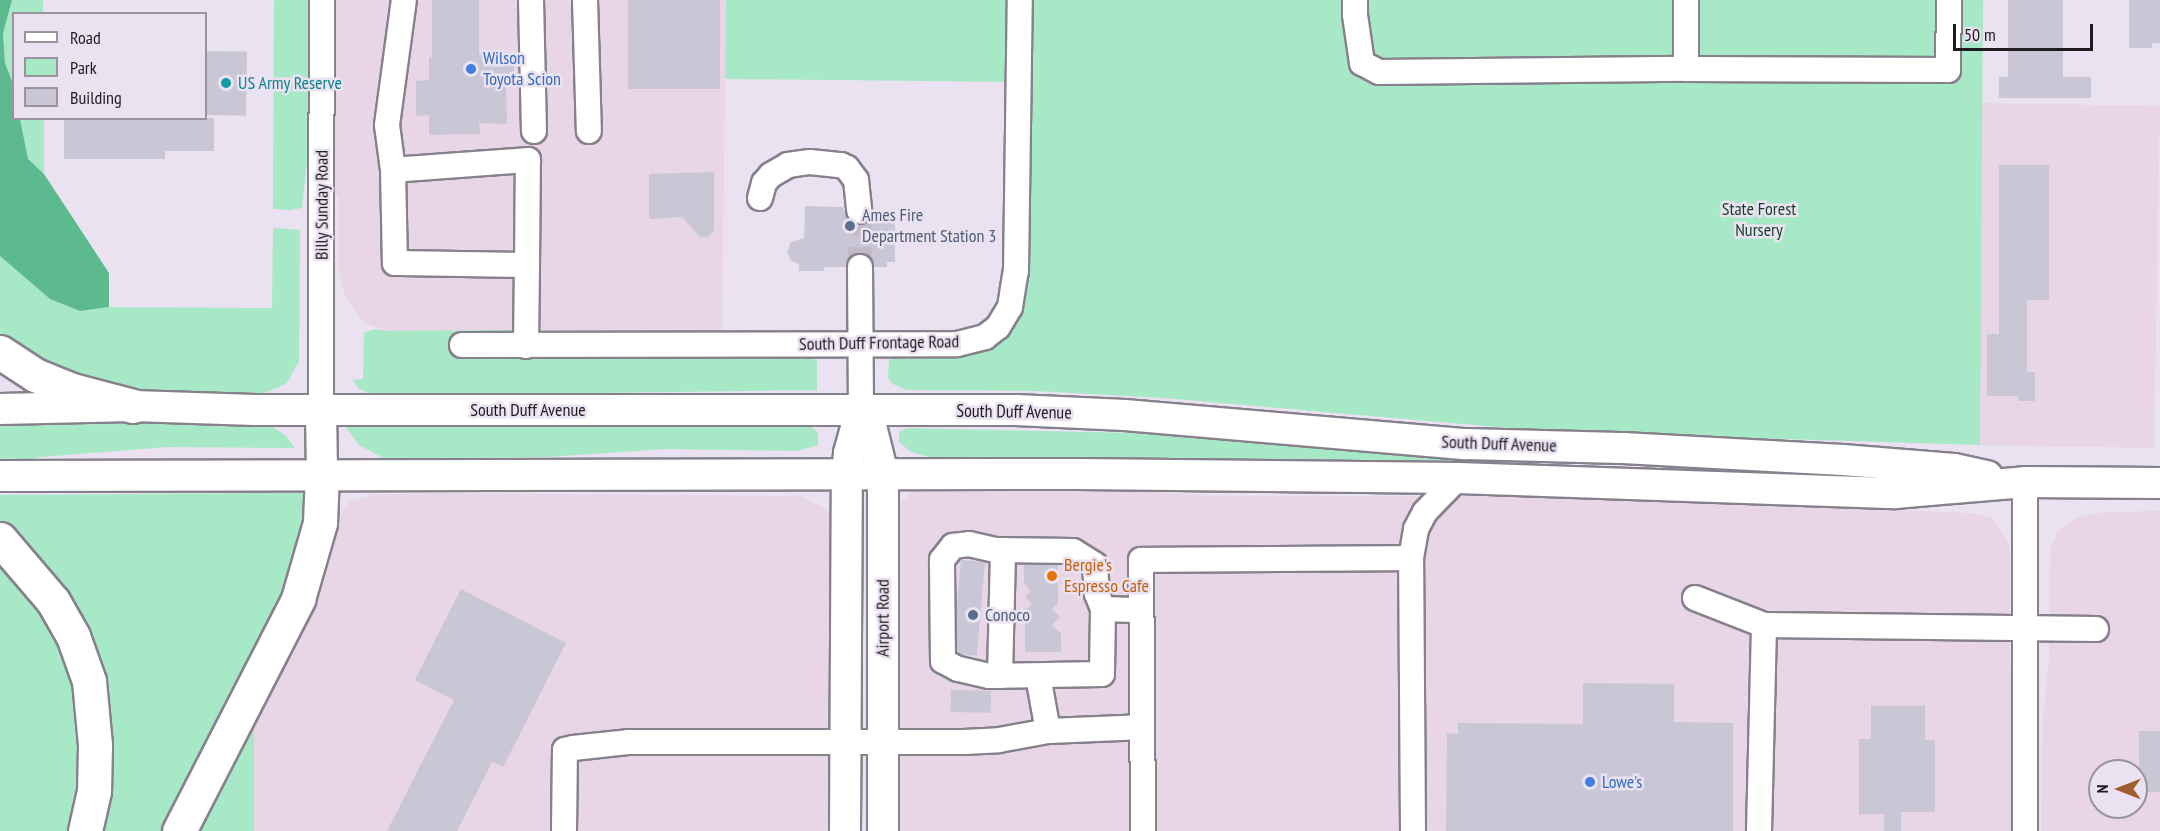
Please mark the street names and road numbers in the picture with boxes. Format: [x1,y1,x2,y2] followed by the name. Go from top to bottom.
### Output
[311,149,333,261] street label: Billy Sunday Road
[799,331,959,355] street label: South Duff Frontage Road
[470,399,586,421] street label: South Duff Avenue
[956,400,1072,424] street label: South Duff Avenue
[1441,431,1557,457] street label: South Duff Avenue
[872,579,894,657] street label: Airport Road

